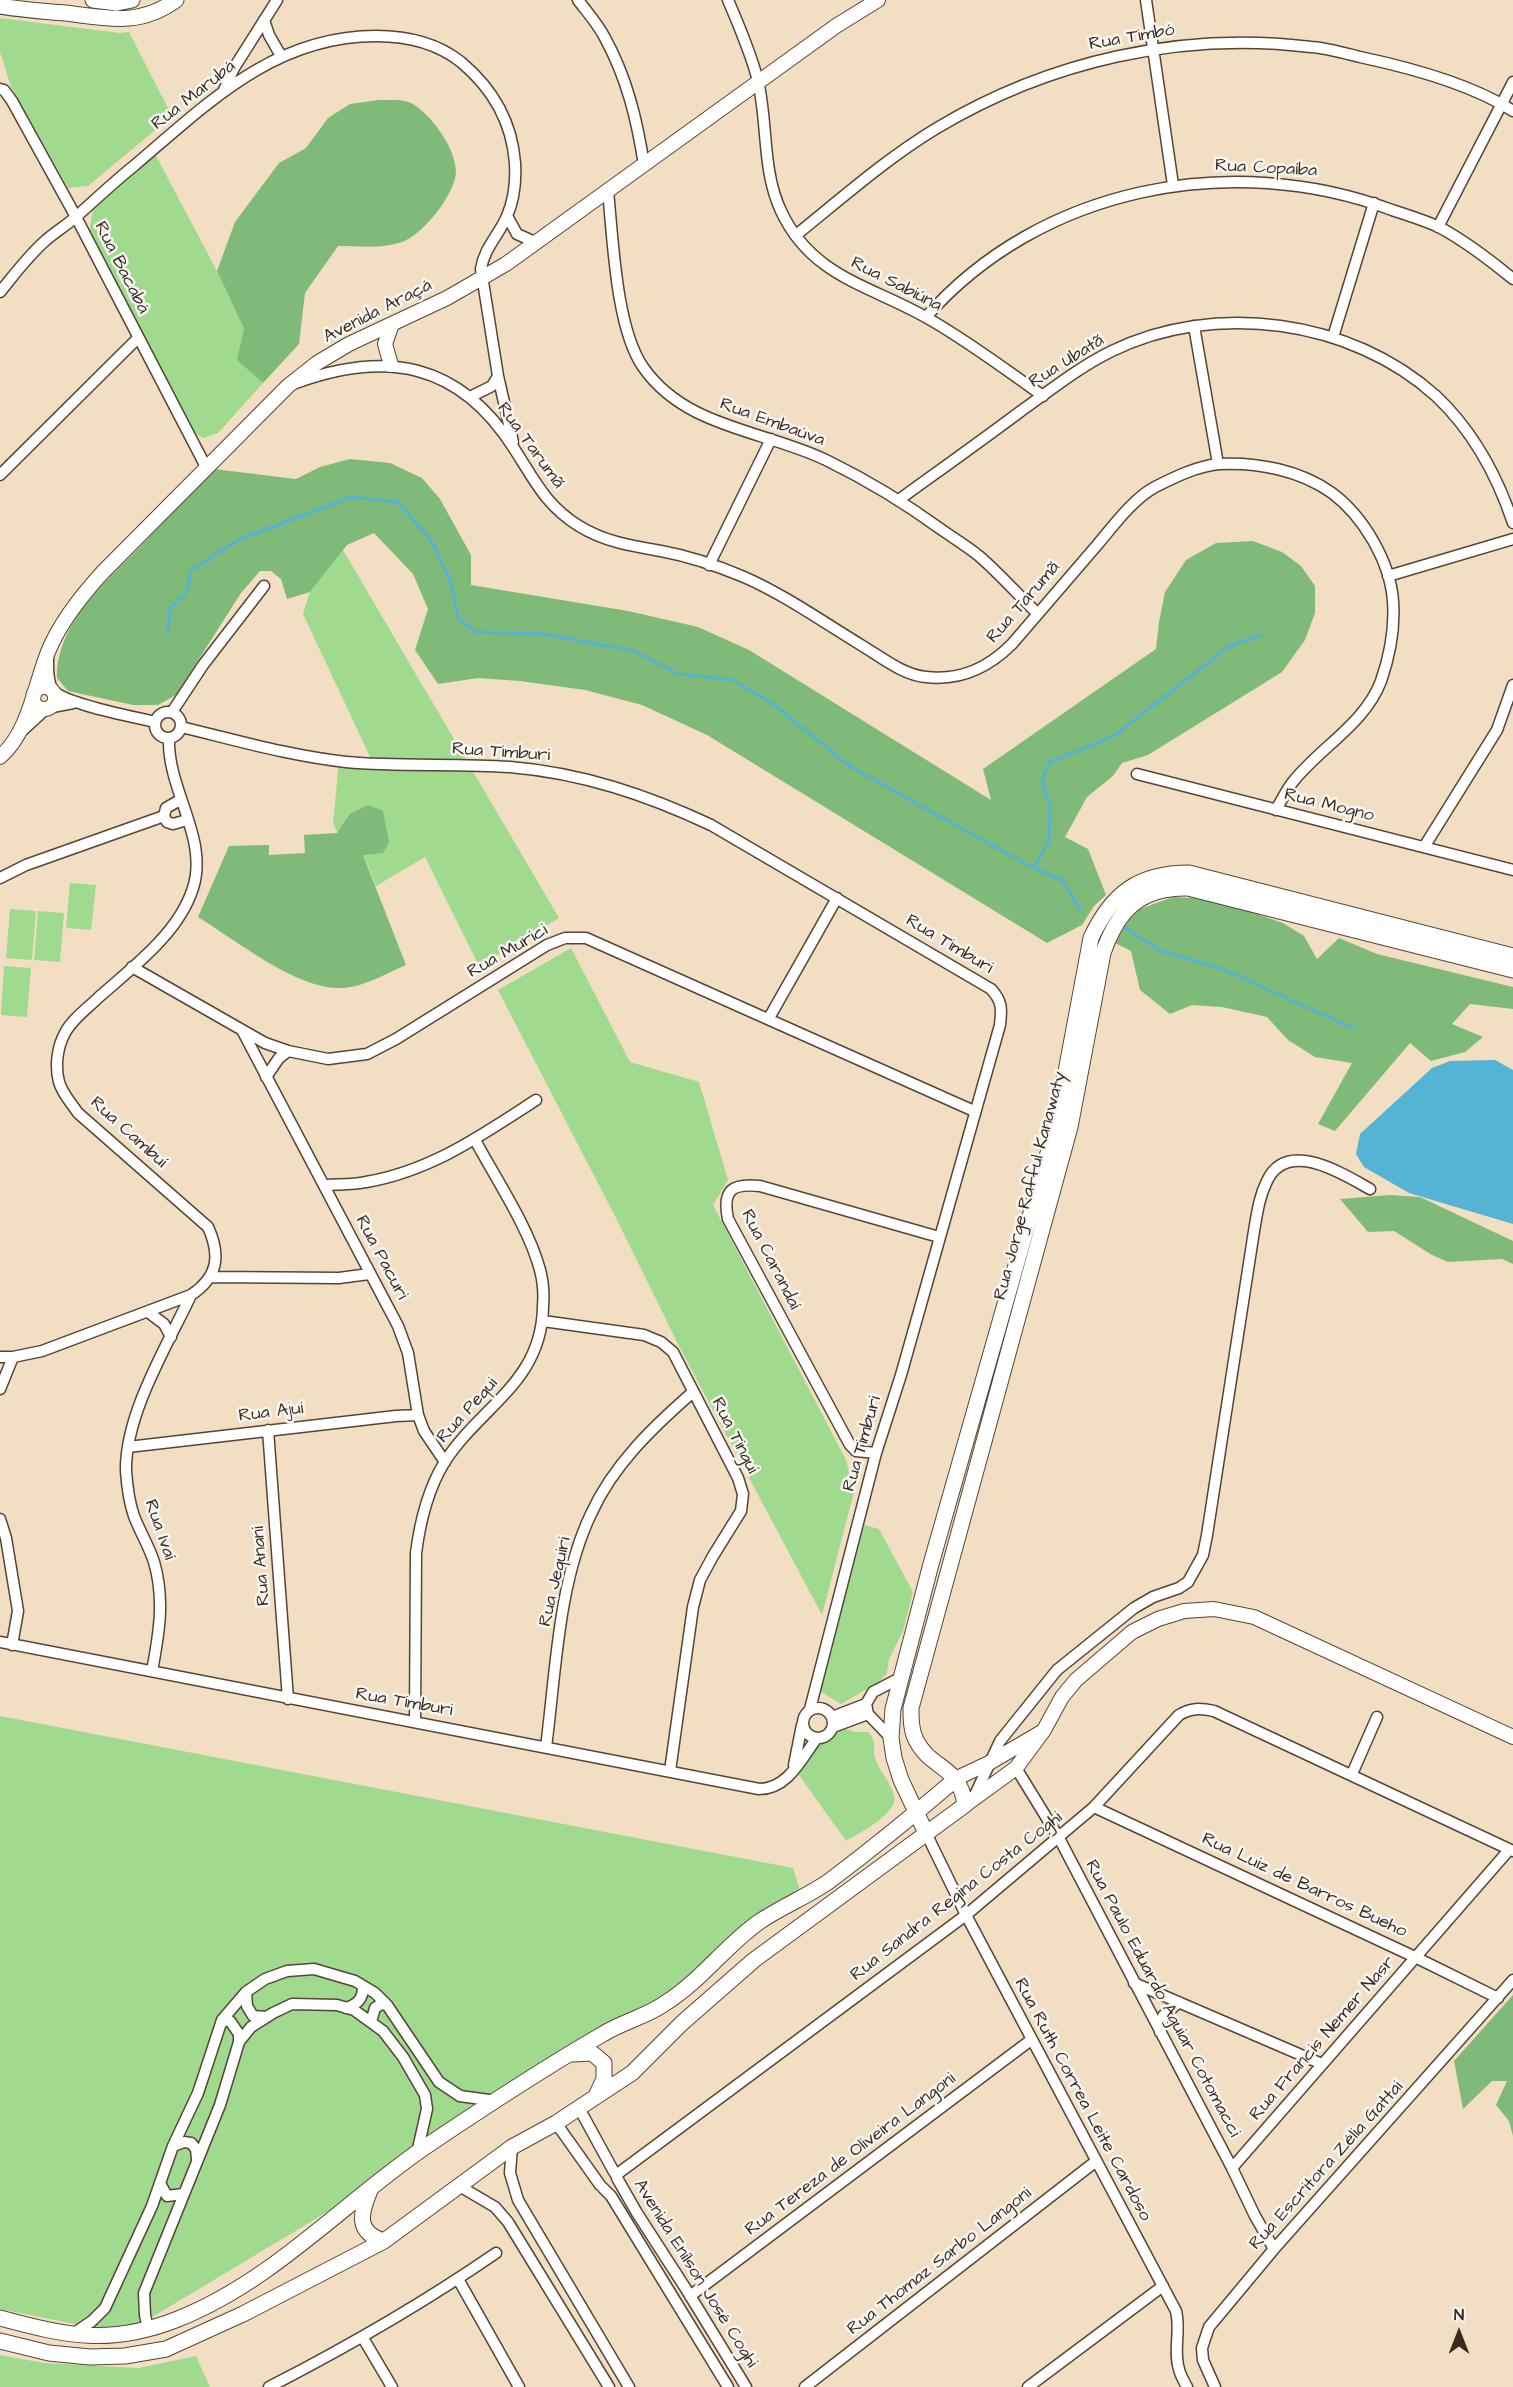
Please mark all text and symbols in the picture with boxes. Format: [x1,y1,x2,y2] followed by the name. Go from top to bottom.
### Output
[1088,20,1176,56] street label: Rua Timbó
[148,56,240,136] street label: Rua Marubá
[1214,156,1318,182] street label: Rua Copaíba
[89,218,153,318] street label: Rua Bacabá
[847,253,945,317] street label: Rua Sabiúna
[320,275,436,349] street label: Avenida Araçá
[1026,331,1108,393] street label: Rua Ubatã
[717,394,827,452] street label: Rua Embaúva
[492,399,568,493] street label: Rua Tarumã
[983,558,1065,648] street label: Rua Tarumã
[451,739,551,767] street label: Rua Timburi
[1282,784,1376,828] street label: Rua Mogno
[901,910,997,980] street label: Rua Timburi
[464,920,552,984] street label: Rua Murici
[990,1069,1072,1303] street label: Rua Jorge Rafful Kanawaty
[85,1093,171,1173] street label: Rua Cambuí
[736,1206,804,1314] street label: Rua Carandaí
[350,1212,412,1304] street label: Rua Pacuri
[433,1374,503,1448] street label: Rua Pequi
[706,1394,762,1478] street label: Rua Tingui
[839,1394,887,1494] street label: Rua Timburi
[237,1398,305,1428] street label: Rua Ajuí
[139,1497,179,1563] street label: Rua Ivaí
[248,1525,276,1607] street label: Rua Anani
[535,1535,577,1629] street label: Rua Jequiri
[354,1684,454,1722] street label: Rua Timburi
[847,1808,1067,1986] street label: Rua Sandra Regina Costa Coghi
[1198,1829,1410,1943] street label: Rua Luiz de Barros Bueho
[1079,1857,1245,2141] street label: Rua Paulo Eduardo Aguiar Cotomacci
[1246,1952,1400,2126] street label: Rua Francis Nemer Nasr
[1009,1975,1155,2225] street label: Rua Ruth Correa Leite Cardoso
[742,2069,960,2241] street label: Rua Tereza de Oliveira Langoni
[1246,2077,1408,2255] street label: Rua Escritora Zélia Gattai
[628,2176,762,2372] street label: Avenida Enílson José Coghi
[844,2183,1036,2341] street label: Rua Thomaz Sarbo Langoni
[1429,2303,1489,2363] north arrow
[1454,2304,1464,2326] text: N

